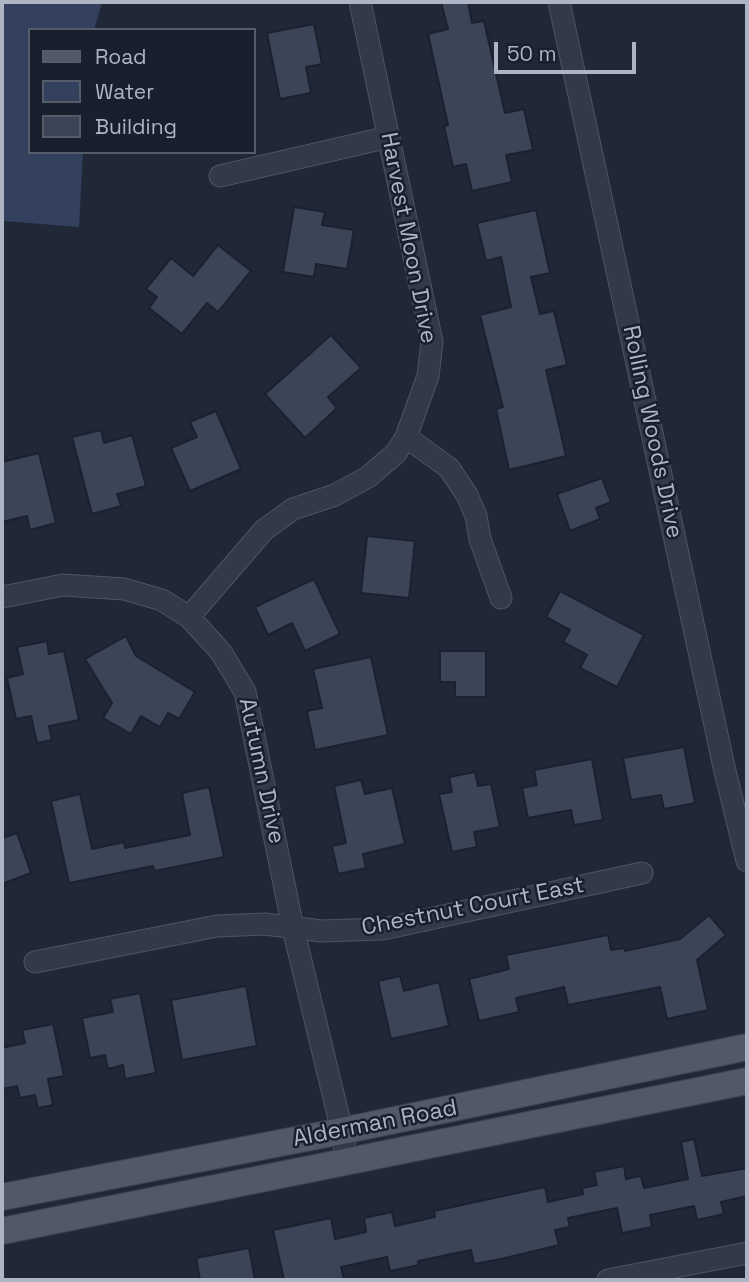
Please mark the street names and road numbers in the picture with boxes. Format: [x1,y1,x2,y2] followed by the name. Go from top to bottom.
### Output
[374,130,442,346] street label: Harvest Moon Drive
[616,323,688,541] street label: Rolling Woods Drive
[232,696,290,846] street label: Autumn Drive
[359,872,587,942] street label: Chestnut Court East
[291,1095,459,1153] street label: Alderman Road

